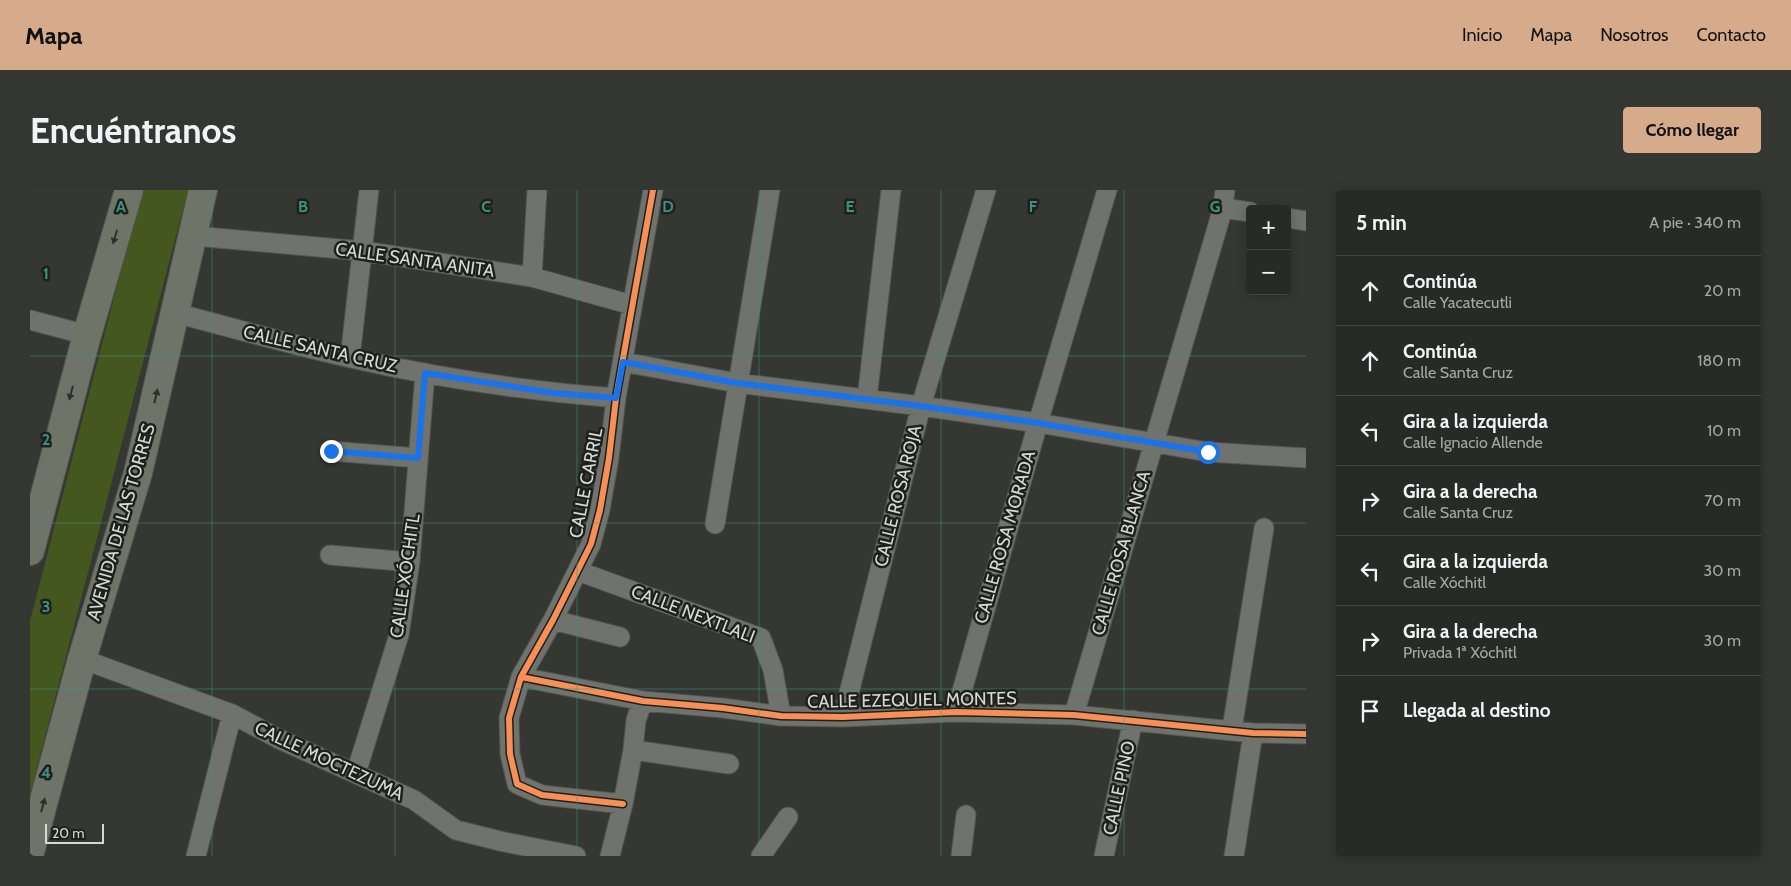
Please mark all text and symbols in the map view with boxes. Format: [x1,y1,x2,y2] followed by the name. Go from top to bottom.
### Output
[25,21,82,50] text: Mapa
[1462,24,1502,46] text: Inicio
[1530,24,1572,46] text: Mapa
[1600,24,1669,46] text: Nosotros
[1697,24,1766,46] text: Contacto
[1623,107,1761,153] button: Cómo llegar
[30,109,236,152] text: Encuéntranos
[116,197,126,216] text: A
[298,197,308,216] text: B
[481,197,491,216] text: C
[662,197,674,216] text: D
[845,197,855,216] text: E
[1029,197,1038,216] text: F
[1210,197,1220,216] text: G
[1246,205,1291,295] map controls
[1246,205,1291,250] button: +
[1356,210,1407,235] text: 5 min
[1649,213,1741,232] text: A pie · 340 m
[111,229,119,244] one-way arrow
[334,238,496,282] street label: CALLE SANTA ANITA
[1246,250,1291,295] button: −
[43,264,49,283] text: 1
[1403,270,1477,293] text: Continúa
[1356,277,1384,305] icon: ahead
[1704,281,1741,300] text: 20 m
[1403,293,1512,312] text: Calle Yacatecutli
[241,321,399,377] street label: CALLE SANTA CRUZ
[1403,340,1477,363] text: Continúa
[1356,347,1384,375] icon: ahead
[1697,351,1741,370] text: 180 m
[1403,363,1513,382] text: Calle Santa Cruz
[67,386,75,401] one-way arrow
[152,388,160,403] one-way arrow
[1403,410,1548,433] text: Gira a la izquierda
[1356,417,1384,445] icon: left
[82,421,160,623] street label: AVENIDA DE LAS TORRES
[1707,421,1741,440] text: 10 m
[870,423,926,569] street label: CALLE ROSA ROJA
[565,426,607,540] street label: CALLE CARRIL
[42,430,50,449] text: 2
[1403,433,1543,452] text: Calle Ignacio Allende
[320,440,343,463] route end
[1197,441,1220,464] route start
[970,448,1040,626] street label: CALLE ROSA MORADA
[1087,468,1155,638] street label: CALLE ROSA BLANCA
[1403,480,1538,503] text: Gira a la derecha
[1356,487,1384,515] icon: right
[1704,491,1741,510] text: 70 m
[1403,503,1513,522] text: Calle Santa Cruz
[385,512,425,640] street label: CALLE XÓCHITL
[1403,550,1548,573] text: Gira a la izquierda
[1356,557,1384,585] icon: left
[1704,561,1741,580] text: 30 m
[1403,573,1486,592] text: Calle Xóchitl
[628,580,758,648] street label: CALLE NEXTLALI
[42,597,50,616] text: 3
[1403,620,1538,643] text: Gira a la derecha
[1356,627,1384,655] icon: right
[1704,631,1741,650] text: 30 m
[1403,643,1517,662] text: Privada 1ª Xóchitl
[807,687,1017,713] street label: CALLE EZEQUIEL MONTES
[1356,697,1384,725] icon: arrive
[1403,699,1550,722] text: Llegada al destino
[251,717,407,805] street label: CALLE MOCTEZUMA
[1098,739,1140,837] street label: CALLE PINO
[41,763,51,782] text: 4
[39,797,47,812] one-way arrow
[45,821,104,844] scale bar
[52,824,85,842] text: 20 m

